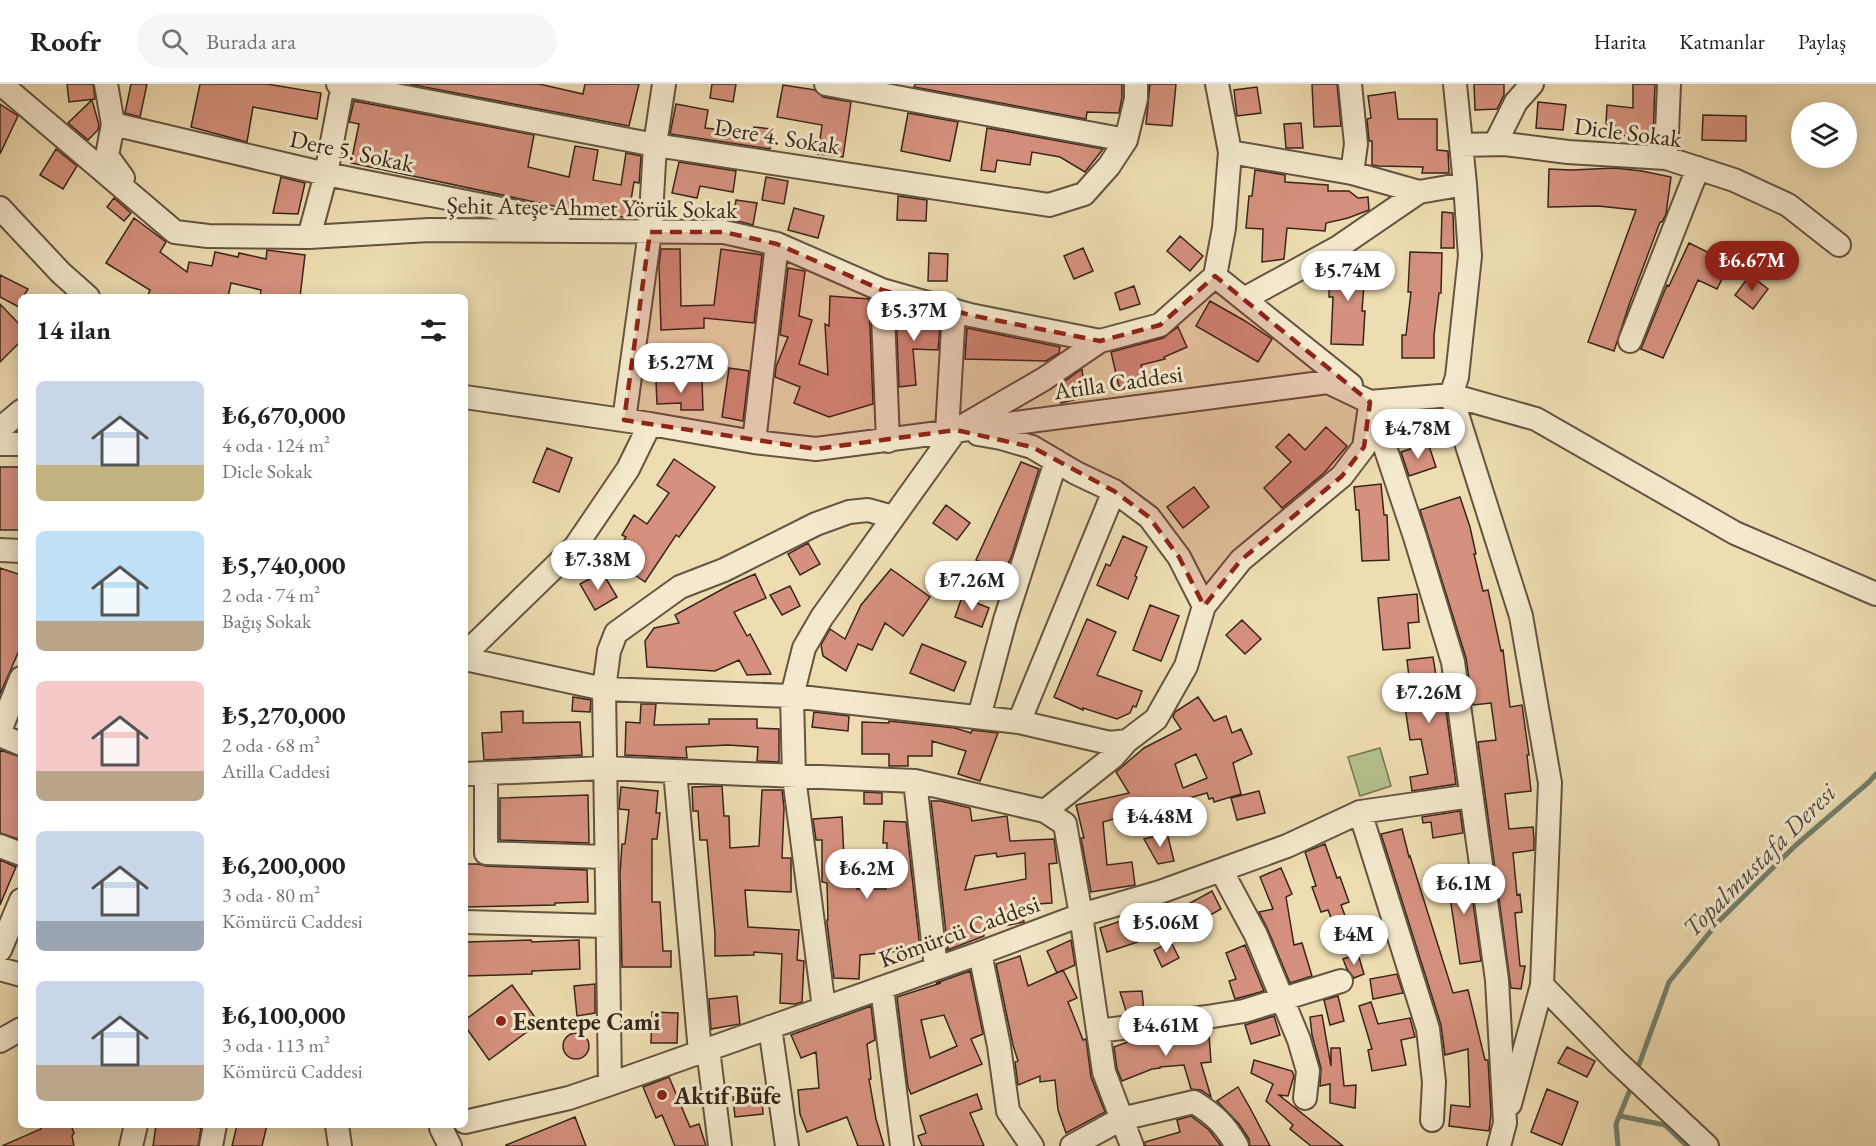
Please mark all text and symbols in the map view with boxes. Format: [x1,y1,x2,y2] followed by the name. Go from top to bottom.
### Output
[137,14,557,68] search box
[30,23,101,59] text: Roofr
[158,25,191,58] icon: search
[206,27,296,56] text: Burada ara
[1594,28,1646,55] text: Harita
[1679,28,1765,55] text: Katmanlar
[1798,28,1846,55] text: Paylaş
[1791,102,1857,168] map controls
[1791,102,1857,168] button: layers
[1572,110,1684,154] street label: Dicle Sokak
[712,111,842,161] street label: Dere 4. Sokak
[287,123,418,179] street label: Dere 5. Sokak
[446,189,738,225] street label: Şehit Ateşe Ahmet Yörük Sokak
[1703,241,1801,292] pin: ₺6.67M
[1719,247,1785,273] text: ₺6.67M
[1299,251,1397,302] pin: ₺5.74M
[1315,257,1381,283] text: ₺5.74M
[865,291,963,342] pin: ₺5.37M
[881,297,947,323] text: ₺5.37M
[36,313,111,347] text: 14 ilan
[417,314,450,347] icon: filters
[632,343,730,394] pin: ₺5.27M
[648,349,714,375] text: ₺5.27M
[1051,358,1185,407] street label: Atilla Caddesi
[222,398,345,432] text: ₺6,670,000
[84,405,156,477] icon: home
[1369,409,1467,460] pin: ₺4.78M
[1385,415,1451,441] text: ₺4.78M
[222,432,330,458] text: 4 oda · 124 m²
[222,458,312,484] text: Dicle Sokak
[549,540,647,591] pin: ₺7.38M
[565,546,631,572] text: ₺7.38M
[222,548,345,582] text: ₺5,740,000
[84,555,156,627] icon: home
[923,561,1021,612] pin: ₺7.26M
[939,567,1005,593] text: ₺7.26M
[222,582,320,608] text: 2 oda · 74 m²
[222,608,311,634] text: Bağış Sokak
[1380,673,1478,724] pin: ₺7.26M
[1396,679,1462,705] text: ₺7.26M
[222,698,345,732] text: ₺5,270,000
[84,705,156,777] icon: home
[222,732,320,758] text: 2 oda · 68 m²
[222,758,330,784] text: Atilla Caddesi
[1675,775,1844,944] water label: Topalmustafa Deresi
[1111,797,1209,848] pin: ₺4.48M
[1127,803,1193,829] text: ₺4.48M
[222,848,345,882] text: ₺6,200,000
[825,849,909,900] pin: ₺6.2M
[84,855,156,927] icon: home
[839,855,895,881] text: ₺6.2M
[1422,864,1506,915] pin: ₺6.1M
[1436,870,1492,896] text: ₺6.1M
[222,882,320,908] text: 3 oda · 80 m²
[874,888,1044,974] street label: Kömürcü Caddesi
[1117,903,1215,954] pin: ₺5.06M
[222,908,363,934] text: Kömürcü Caddesi
[1133,909,1199,935] text: ₺5.06M
[1325,915,1383,966] pin: ₺4M
[1334,921,1374,947] text: ₺4M
[222,998,345,1032] text: ₺6,100,000
[84,1005,156,1077] icon: home
[513,1006,660,1037] place label: Esentepe Cami
[1117,1006,1215,1057] pin: ₺4.61M
[1133,1012,1199,1038] text: ₺4.61M
[494,1014,508,1028] marker: Esentepe Cami
[222,1032,330,1058] text: 3 oda · 113 m²
[222,1058,363,1084] text: Kömürcü Caddesi
[673,1080,781,1111] place label: Aktif Büfe
[655,1088,669,1102] marker: Aktif Büfe

